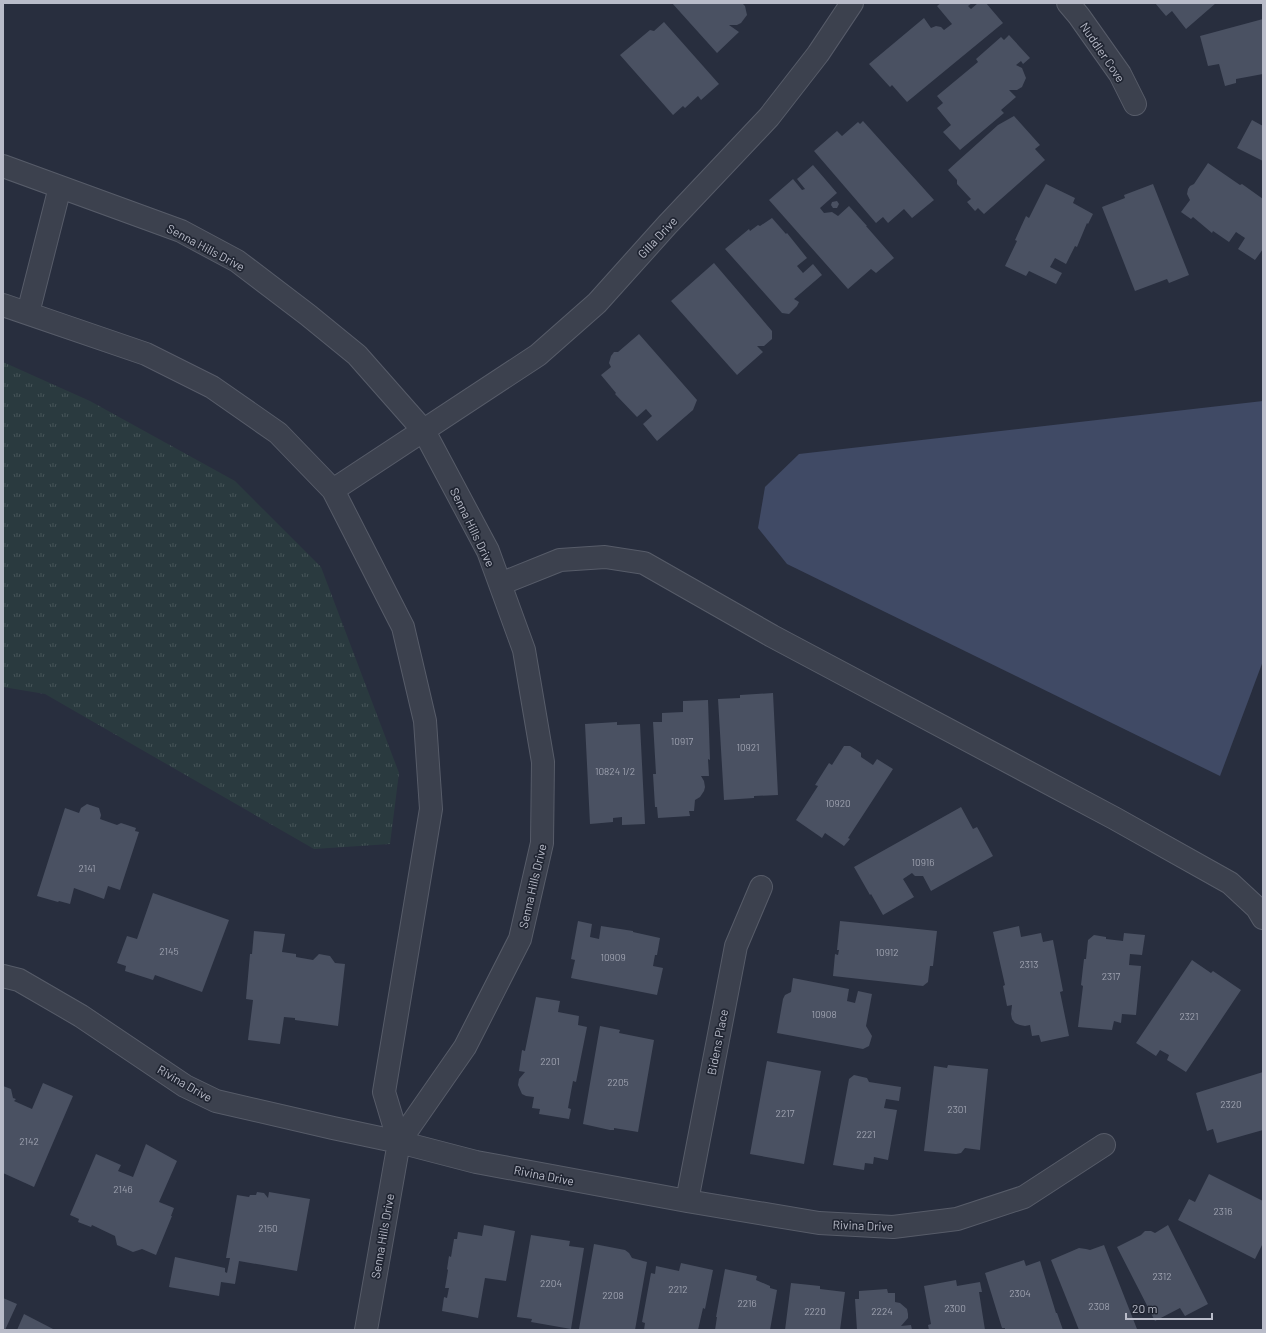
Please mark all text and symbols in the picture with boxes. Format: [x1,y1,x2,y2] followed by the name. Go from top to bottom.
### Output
[1078,19,1128,85] street label: Nuddler Cove
[634,213,680,261] street label: Gilla Drive
[165,221,247,273] street label: Senna Hills Drive
[448,485,498,569] street label: Senna Hills Drive
[671,735,693,747] house number: 10917
[736,741,760,753] house number: 10921
[595,765,635,777] house number: 10824 1/2
[825,797,851,809] house number: 10920
[515,842,549,930] street label: Senna Hills Drive
[912,856,934,868] house number: 10916
[79,862,95,874] house number: 2141
[159,945,179,957] house number: 2145
[875,946,899,958] house number: 10912
[600,951,626,963] house number: 10909
[1019,958,1039,970] house number: 2313
[1102,970,1121,982] house number: 2317
[704,1008,730,1076] street label: Bidens Place
[811,1008,837,1020] house number: 10908
[1179,1010,1199,1022] house number: 2321
[540,1055,560,1067] house number: 2201
[155,1062,215,1104] street label: Rivina Drive
[607,1076,629,1088] house number: 2205
[1220,1098,1242,1110] house number: 2320
[947,1103,967,1115] house number: 2301
[776,1107,795,1119] house number: 2217
[856,1128,876,1140] house number: 2221
[19,1135,39,1147] house number: 2142
[513,1162,575,1188] street label: Rivina Drive
[113,1183,133,1195] house number: 2146
[368,1192,396,1280] street label: Senna Hills Drive
[1213,1205,1233,1217] house number: 2316
[832,1217,894,1233] street label: Rivina Drive
[258,1222,278,1234] house number: 2150
[1152,1270,1172,1282] house number: 2312
[540,1277,562,1289] house number: 2204
[668,1283,688,1295] house number: 2212
[1009,1287,1031,1299] house number: 2304
[602,1289,624,1301] house number: 2208
[1126,1295,1212,1321] scale bar
[737,1297,757,1309] house number: 2216
[1088,1300,1110,1312] house number: 2308
[1132,1301,1158,1315] text: 20 m
[944,1302,966,1314] house number: 2300
[804,1305,826,1317] house number: 2220
[871,1305,893,1317] house number: 2224

